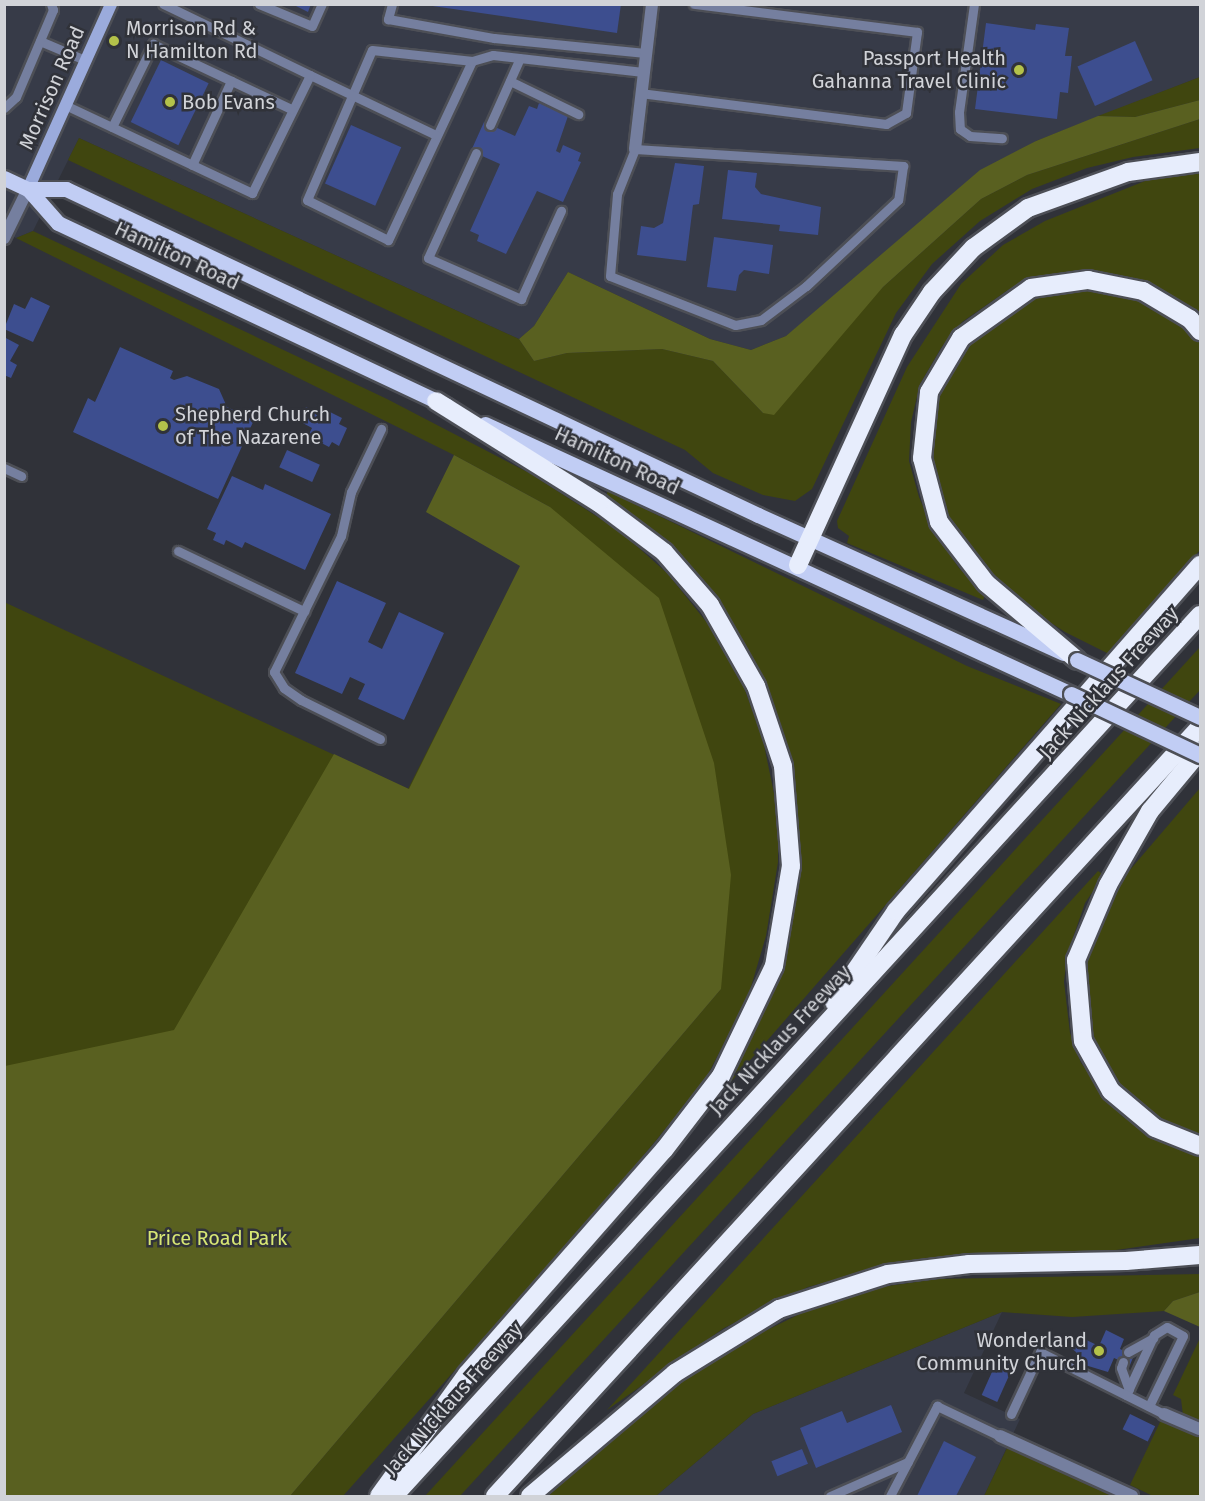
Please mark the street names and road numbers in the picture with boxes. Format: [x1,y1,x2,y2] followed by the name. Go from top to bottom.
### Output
[14,23,90,153] street label: Morrison Road
[111,217,243,295] street label: Hamilton Road
[551,422,683,500] street label: Hamilton Road
[1034,602,1184,764] street label: Jack Nicklaus Freeway
[704,960,856,1120] street label: Jack Nicklaus Freeway
[378,1318,528,1480] street label: Jack Nicklaus Freeway

